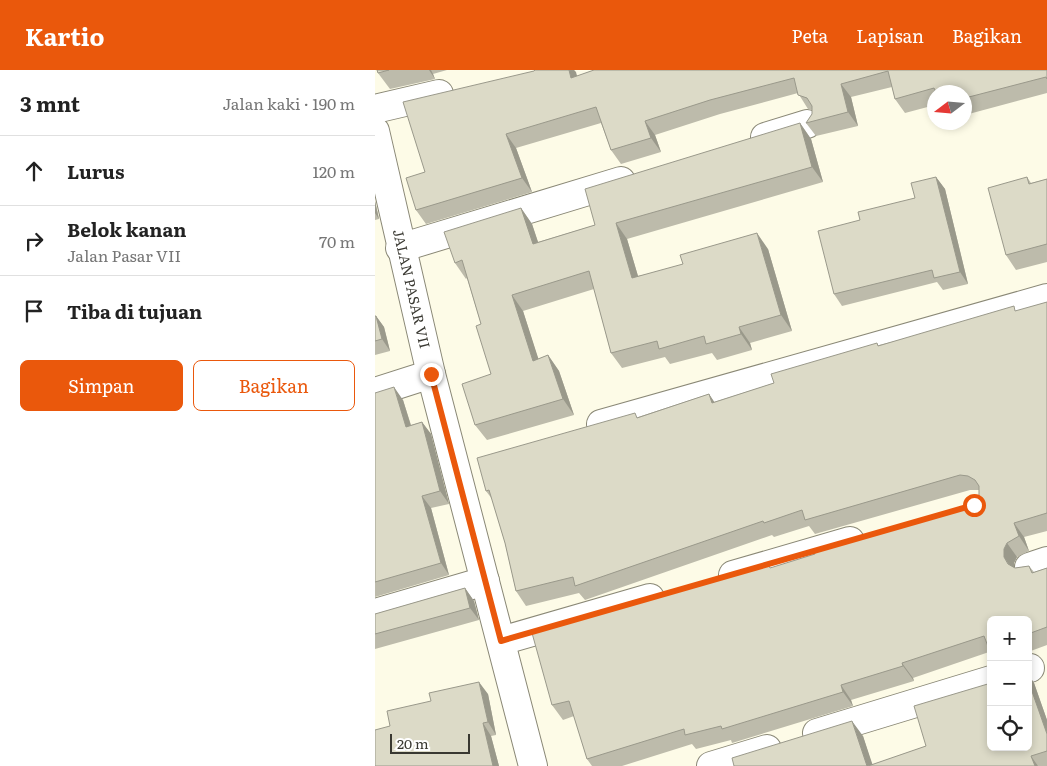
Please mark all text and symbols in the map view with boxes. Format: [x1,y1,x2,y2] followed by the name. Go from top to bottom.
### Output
[25,18,104,53] text: Kartio
[792,22,828,49] text: Peta
[856,22,924,49] text: Lapisan
[952,22,1022,49] text: Bagikan
[927,85,972,130] north arrow
[20,87,80,118] text: 3 mnt
[222,91,355,115] text: Jalan kaki · 190 m
[20,157,48,185] icon: ahead
[67,157,124,185] text: Lurus
[312,159,355,183] text: 120 m
[67,215,186,243] text: Belok kanan
[20,227,48,255] icon: right
[389,227,436,350] street label: JALAN PASAR VII
[319,229,355,253] text: 70 m
[67,243,181,267] text: Jalan Pasar VII
[20,297,48,325] icon: arrive
[67,297,202,325] text: Tiba di tujuan
[20,360,183,411] button: Simpan
[193,360,355,411] button: Bagikan
[420,363,443,386] route end
[963,494,986,517] route start
[987,616,1032,751] map controls
[987,616,1032,661] button: +
[987,661,1032,706] button: −
[987,706,1032,751] button: locate
[390,731,470,754] scale bar
[397,733,429,753] text: 20 m

